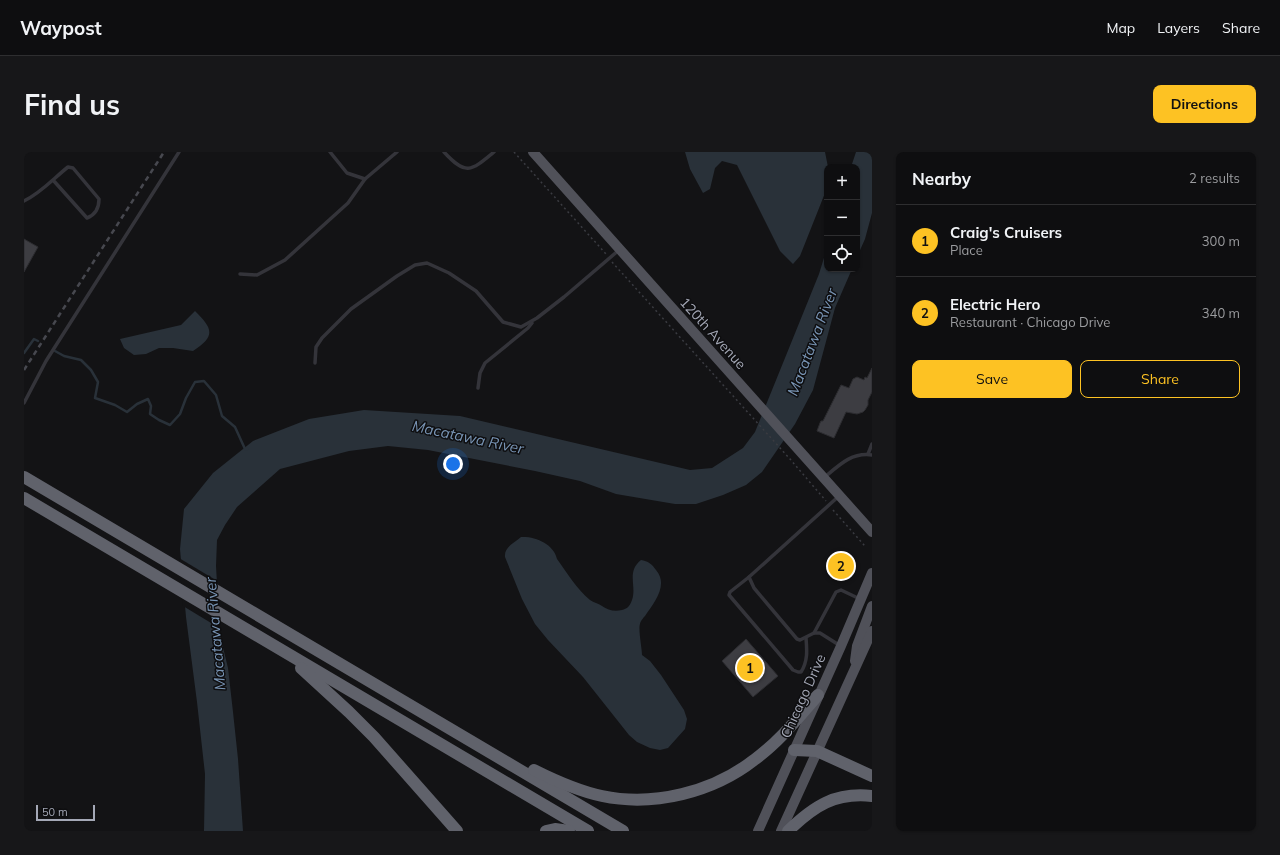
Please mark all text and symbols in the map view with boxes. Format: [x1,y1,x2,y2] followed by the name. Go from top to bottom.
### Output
[20,16,102,40] text: Waypost
[1106,19,1135,37] text: Map
[1157,19,1200,37] text: Layers
[1222,19,1260,37] text: Share
[1153,85,1256,123] button: Directions
[24,87,120,122] text: Find us
[824,164,860,272] map controls
[824,164,860,200] button: +
[912,168,971,189] text: Nearby
[1189,170,1240,186] text: 2 results
[824,200,860,236] button: −
[950,223,1062,242] text: Craig's Cruisers
[921,233,929,249] text: 1
[1202,233,1240,249] text: 300 m
[824,236,860,272] button: locate
[950,242,983,258] text: Place
[783,285,841,398] water label: Macatawa River
[676,293,750,373] street label: 120th Avenue
[950,295,1040,314] text: Electric Hero
[921,305,929,321] text: 2
[1202,305,1240,321] text: 340 m
[950,314,1110,330] text: Restaurant · Chicago Drive
[912,360,1072,398] button: Save
[1080,360,1240,398] button: Share
[410,416,526,458] water label: Macatawa River
[443,454,463,474] your location
[828,551,854,581] pin: 2
[201,576,229,691] water label: Macatawa River
[776,651,830,741] street label: Chicago Drive
[737,653,763,683] pin: 1
[36,803,95,822] scale bar
[42,805,68,819] text: 50 m

